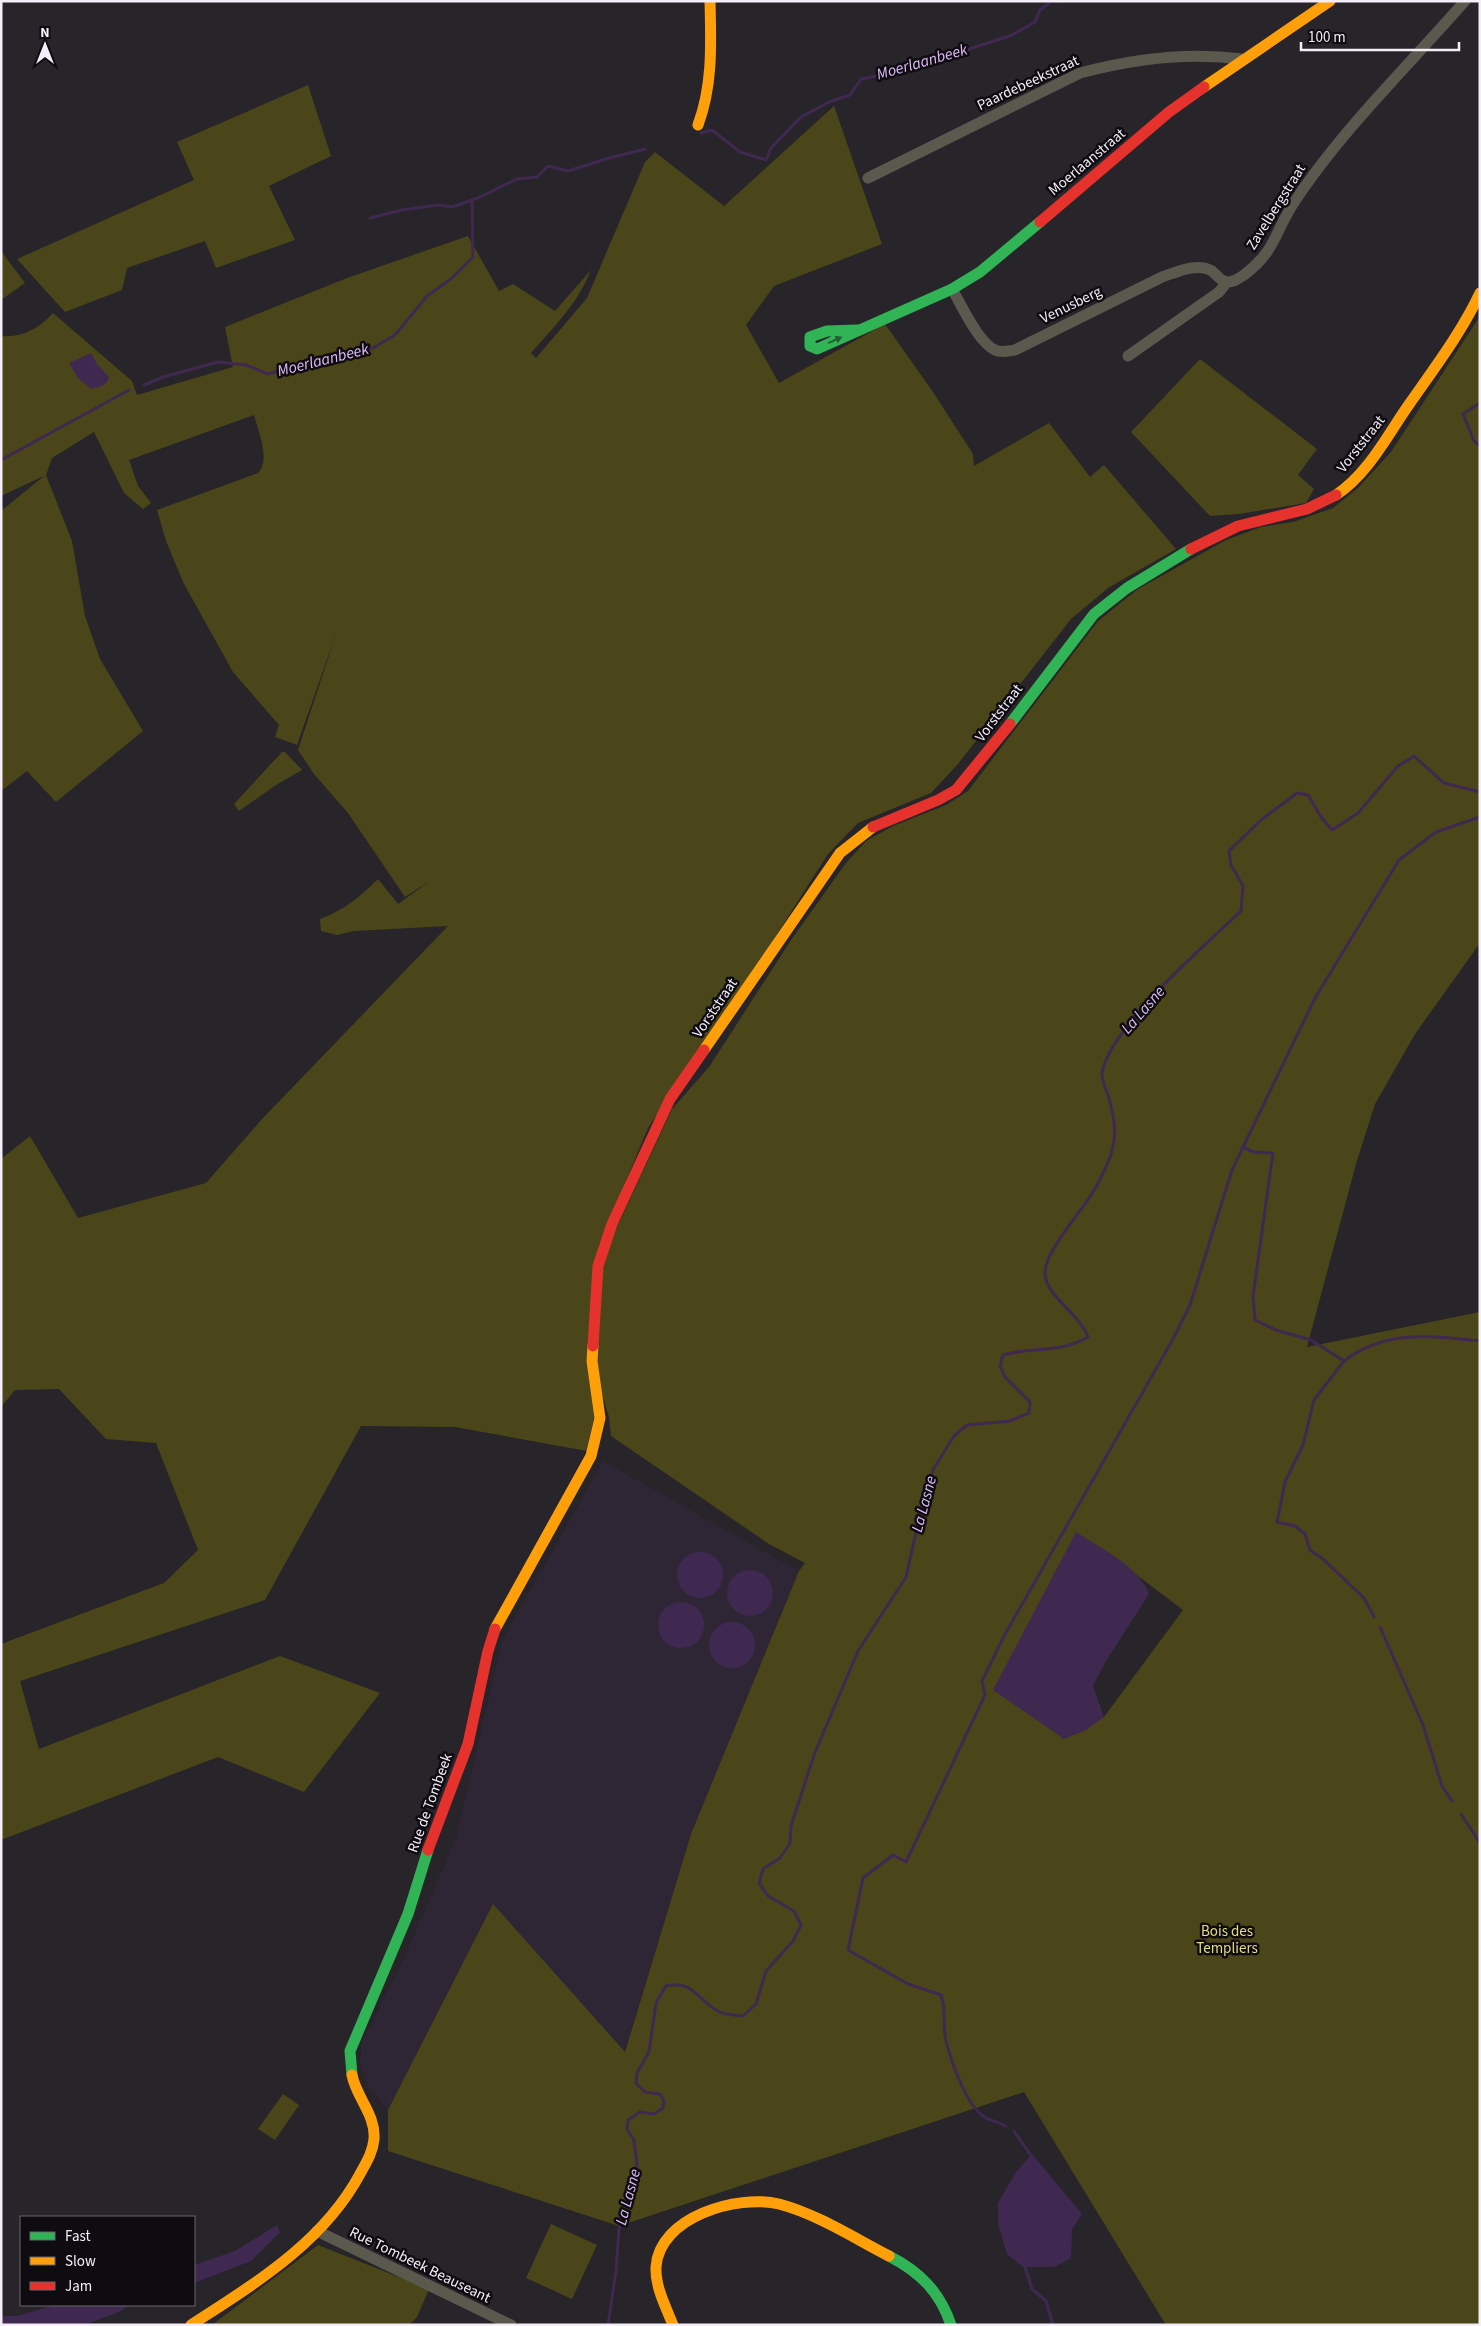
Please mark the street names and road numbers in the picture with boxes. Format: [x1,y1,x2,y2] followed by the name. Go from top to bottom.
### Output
[974,50,1082,116] street label: Paardebeekstraat
[1044,124,1130,200] street label: Moerlaanstraat
[1241,160,1311,254] street label: Zavelbergstraat
[1037,281,1106,329] street label: Venusberg
[1332,411,1390,477] street label: Vorststraat
[970,680,1028,746] street label: Vorststraat
[687,974,743,1042] street label: Vorststraat
[402,1750,458,1856] street label: Rue de Tombeek
[346,2222,494,2308] street label: Rue Tombeek Beauseant

